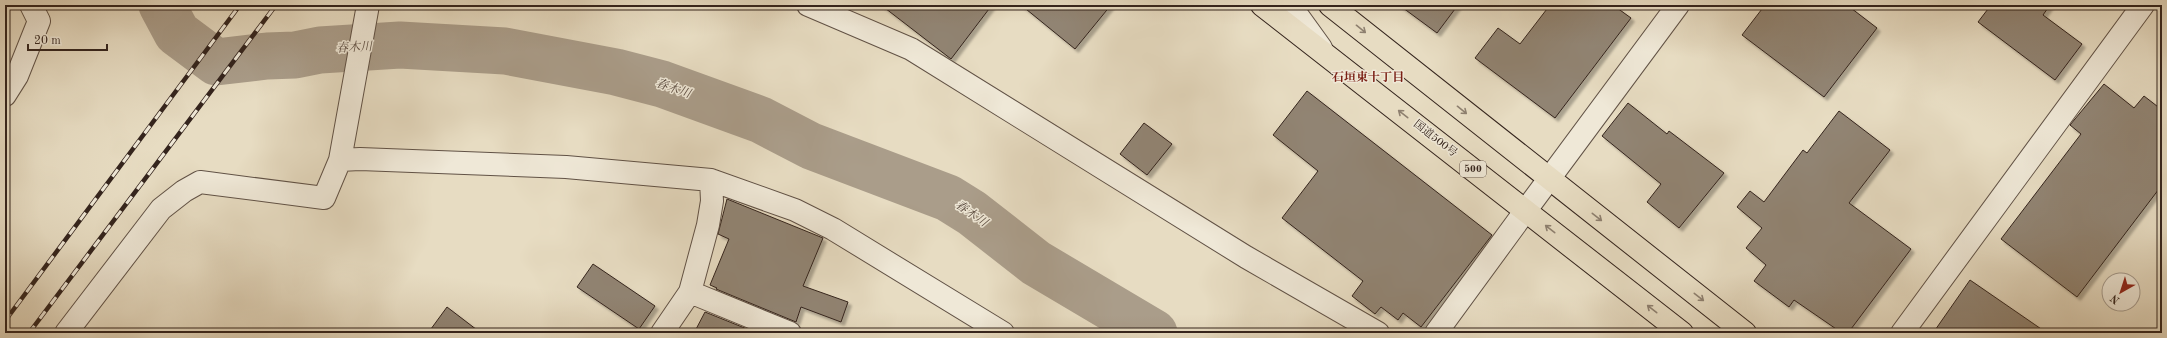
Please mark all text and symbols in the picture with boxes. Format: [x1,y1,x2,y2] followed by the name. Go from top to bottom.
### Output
[1355,25,1366,34] one-way arrow
[28,26,107,52] scale bar
[34,35,61,47] text: 20 m
[336,39,374,55] water label: 春木川
[1332,70,1404,84] district label: 石垣東十丁目
[654,76,695,101] water label: 春木川
[1457,106,1468,115] one-way arrow
[1397,110,1408,118] one-way arrow
[1411,117,1460,159] street label: 国道500号
[1460,161,1486,177] road number: 500
[953,197,992,230] water label: 春木川
[1592,213,1603,222] one-way arrow
[1544,224,1555,233] one-way arrow
[2101,272,2141,312] north arrow
[2108,291,2122,306] text: N
[1694,293,1705,302] one-way arrow
[1646,305,1657,313] one-way arrow

